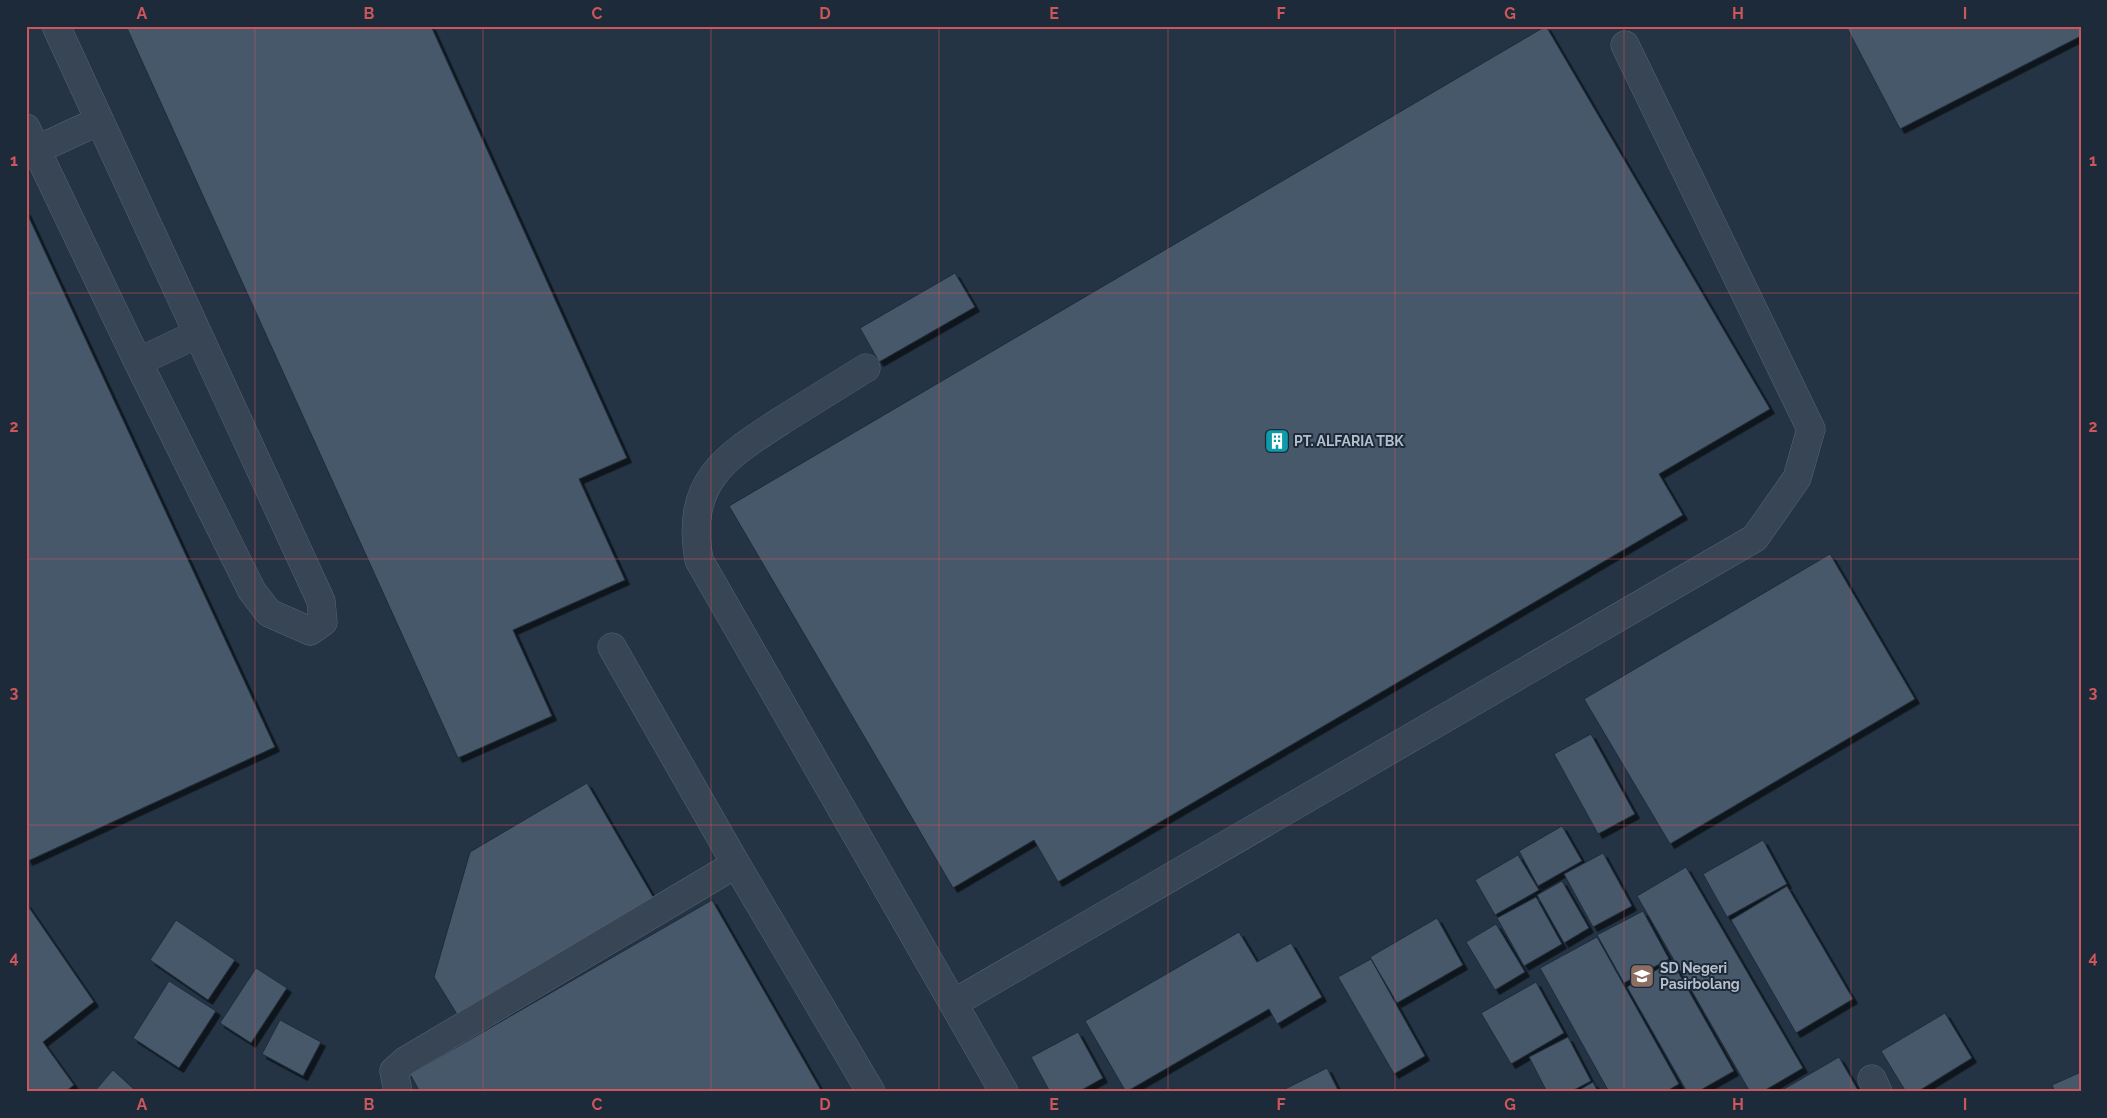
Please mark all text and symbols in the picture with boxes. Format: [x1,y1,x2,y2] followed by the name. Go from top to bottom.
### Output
[137,4,148,23] text: A
[364,4,375,23] text: B
[592,4,603,23] text: C
[819,4,831,23] text: D
[1049,4,1059,23] text: E
[1276,4,1286,23] text: F
[1504,4,1516,23] text: G
[1732,4,1744,23] text: H
[1963,4,1967,23] text: I
[10,151,18,170] text: 1
[2089,151,2097,170] text: 1
[9,417,19,436] text: 2
[2088,417,2098,436] text: 2
[1264,428,1290,454] building icon: PT. ALFARIA TBK
[1294,433,1404,449] place label: PT. ALFARIA TBK
[10,683,19,702] text: 3
[2089,683,2098,702] text: 3
[9,948,19,967] text: 4
[2088,948,2098,967] text: 4
[1660,960,1740,992] place label: SD Negeri Pasirbolang
[1629,963,1655,989] school or university icon: SD Negeri Pasirbolang
[137,1095,148,1114] text: A
[364,1095,375,1114] text: B
[592,1095,603,1114] text: C
[819,1095,831,1114] text: D
[1049,1095,1059,1114] text: E
[1276,1095,1286,1114] text: F
[1504,1095,1516,1114] text: G
[1732,1095,1744,1114] text: H
[1963,1095,1967,1114] text: I

